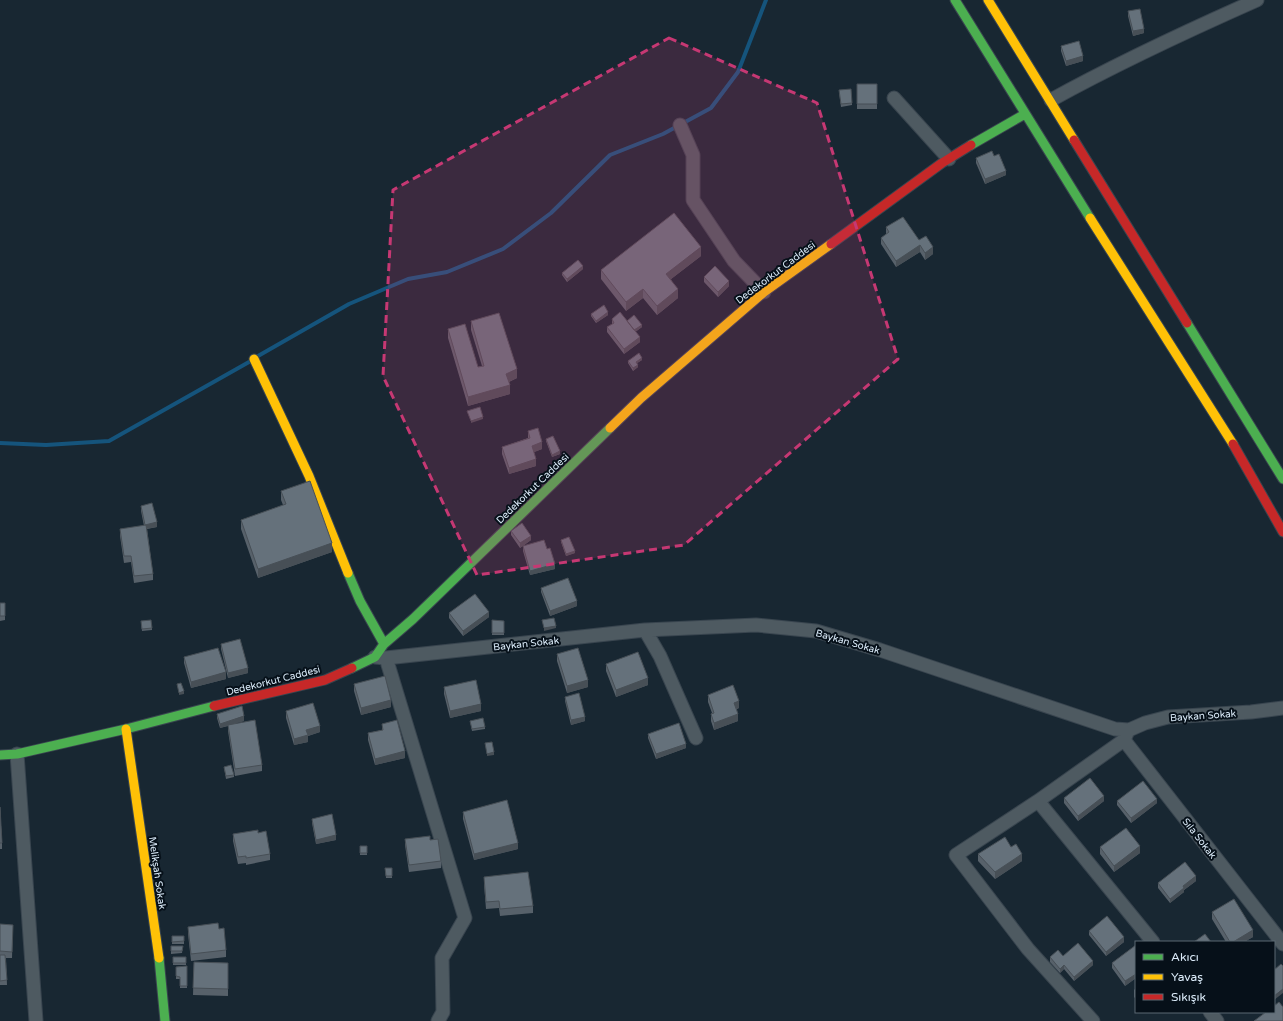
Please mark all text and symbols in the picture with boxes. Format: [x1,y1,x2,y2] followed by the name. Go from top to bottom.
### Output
[734,239,818,307] street label: Dedekorkut Caddesi
[494,451,572,526] street label: Dedekorkut Caddesi
[814,627,882,657] street label: Baykan Sokak
[493,635,560,653] street label: Baykan Sokak
[225,663,321,698] street label: Dedekorkut Caddesi
[1170,708,1237,724] street label: Baykan Sokak
[1180,816,1219,862] street label: Sıla Sokak
[146,836,168,911] street label: Melikşah Sokak
[1135,941,1275,1013] legend
[1171,950,1199,964] text: Akıcı
[1171,970,1203,984] text: Yavaş
[1171,990,1207,1004] text: Sıkışık

